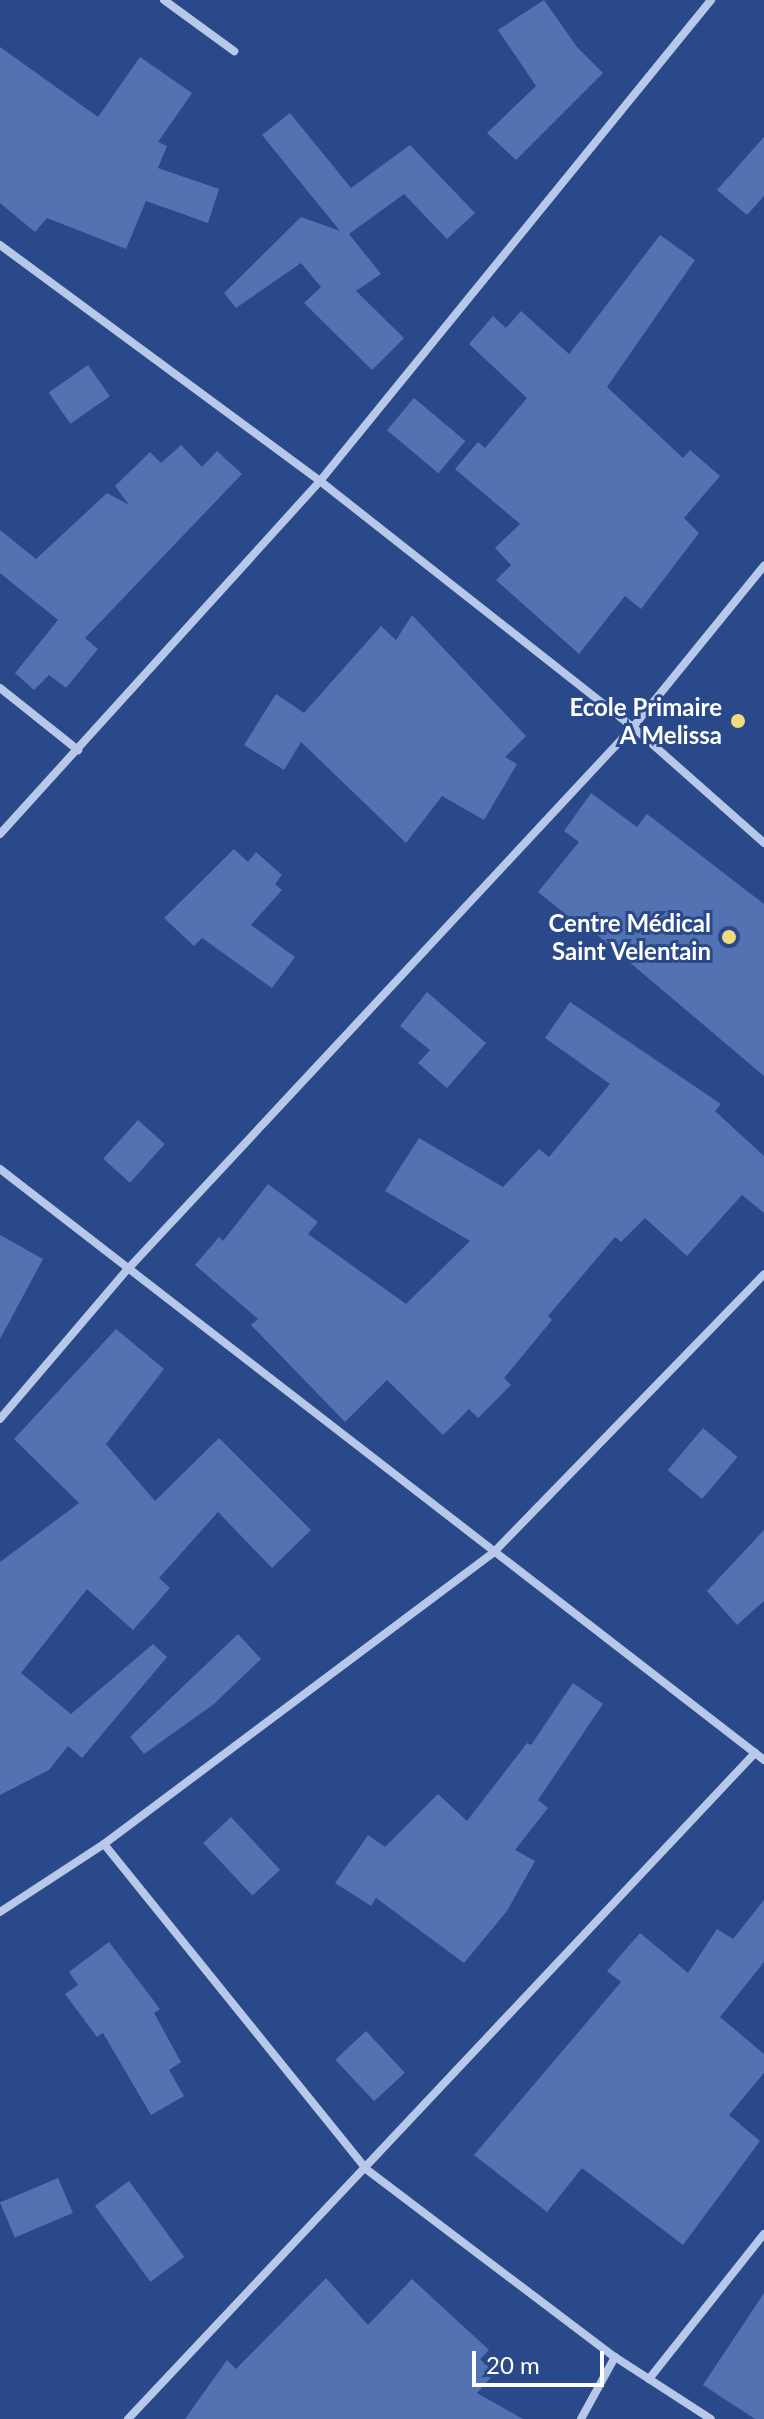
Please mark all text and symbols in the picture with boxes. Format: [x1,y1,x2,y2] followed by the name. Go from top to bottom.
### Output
[569,693,722,749] place label: Ecole Primaire A Melissa
[729,712,747,730] marker: Ecole Primaire A Melissa
[548,909,711,965] place label: Centre Médical Saint Velentain
[718,926,740,948] marker: Centre Médical Saint Velentain
[476,2335,608,2385] scale bar
[486,2350,540,2379] text: 20 m

